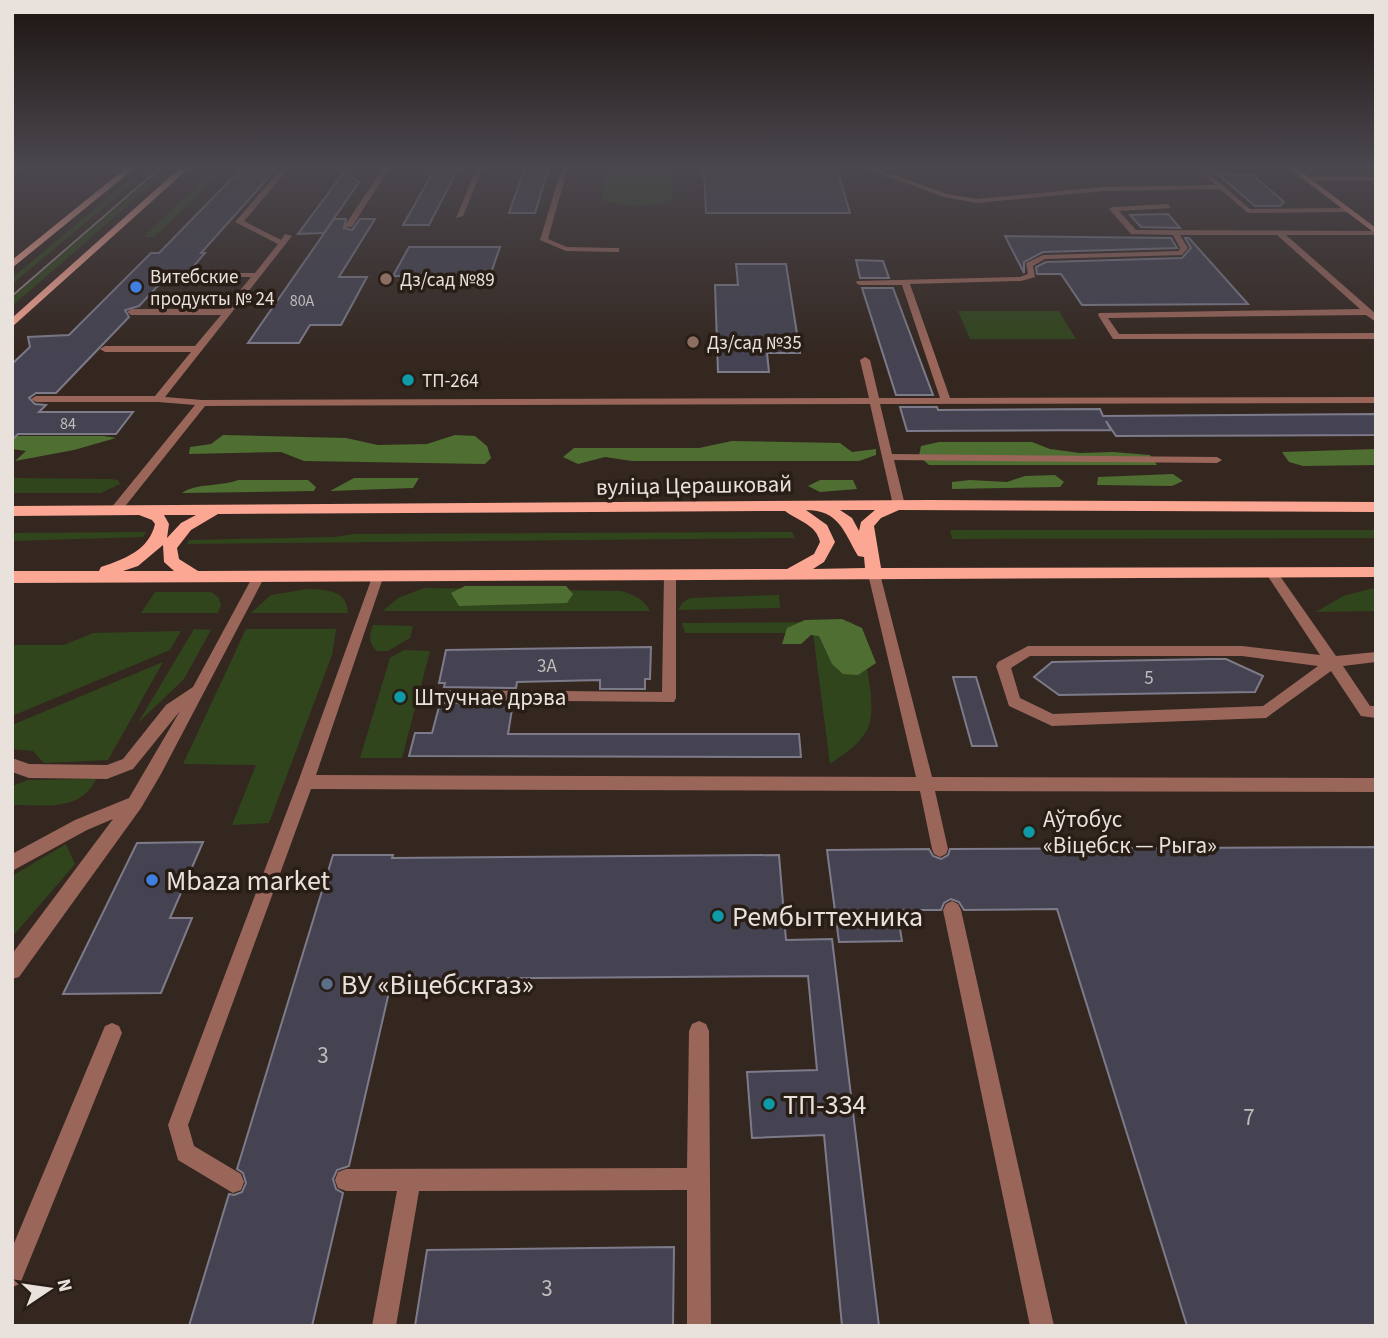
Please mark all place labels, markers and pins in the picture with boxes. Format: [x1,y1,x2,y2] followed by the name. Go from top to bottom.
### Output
[150,264,274,313] place label: Витебские продукты № 24
[400,267,495,294] place label: Дз/сад №89
[378,271,394,287] marker: Дз/сад №89
[128,279,144,295] marker: Витебские продукты № 24
[707,330,802,357] place label: Дз/сад №35
[685,334,701,350] marker: Дз/сад №35
[422,368,479,395] place label: ТП-264
[400,372,416,388] marker: ТП-264
[414,681,566,714] place label: Штучнае дрэва
[392,689,408,705] marker: Штучнае дрэва
[1043,803,1217,862] place label: Аўтобус «Віцебск — Рыга»
[1021,824,1037,840] marker: Аўтобус «Віцебск — Рыга»
[166,861,331,901] place label: Mbaza market
[144,872,160,888] marker: Mbaza market
[732,897,923,937] place label: Рембыттехника
[710,908,726,924] marker: Рембыттехника
[341,965,534,1005] place label: ВУ «Віцебскгаз»
[319,976,335,992] marker: ВУ «Віцебскгаз»
[783,1085,867,1125] place label: ТП-334
[761,1096,777,1112] marker: ТП-334

